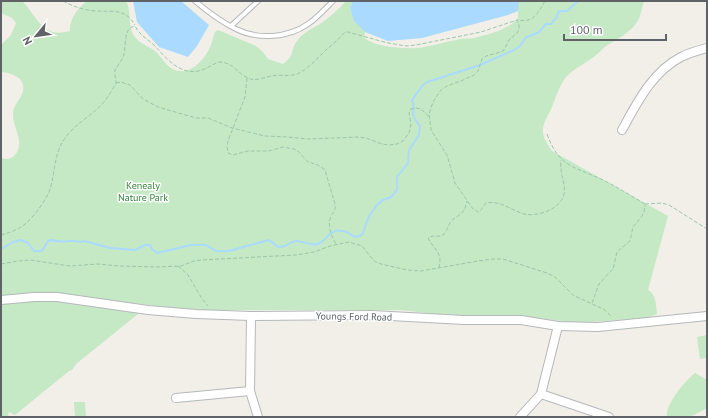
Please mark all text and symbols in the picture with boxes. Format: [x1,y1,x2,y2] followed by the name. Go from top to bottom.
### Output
[16,16,56,56] north arrow
[564,16,666,42] scale bar
[570,22,603,37] text: 100 m
[19,34,35,47] text: N
[118,179,168,204] park label: Kenealy Nature Park
[316,309,392,324] street label: Youngs Ford Road

